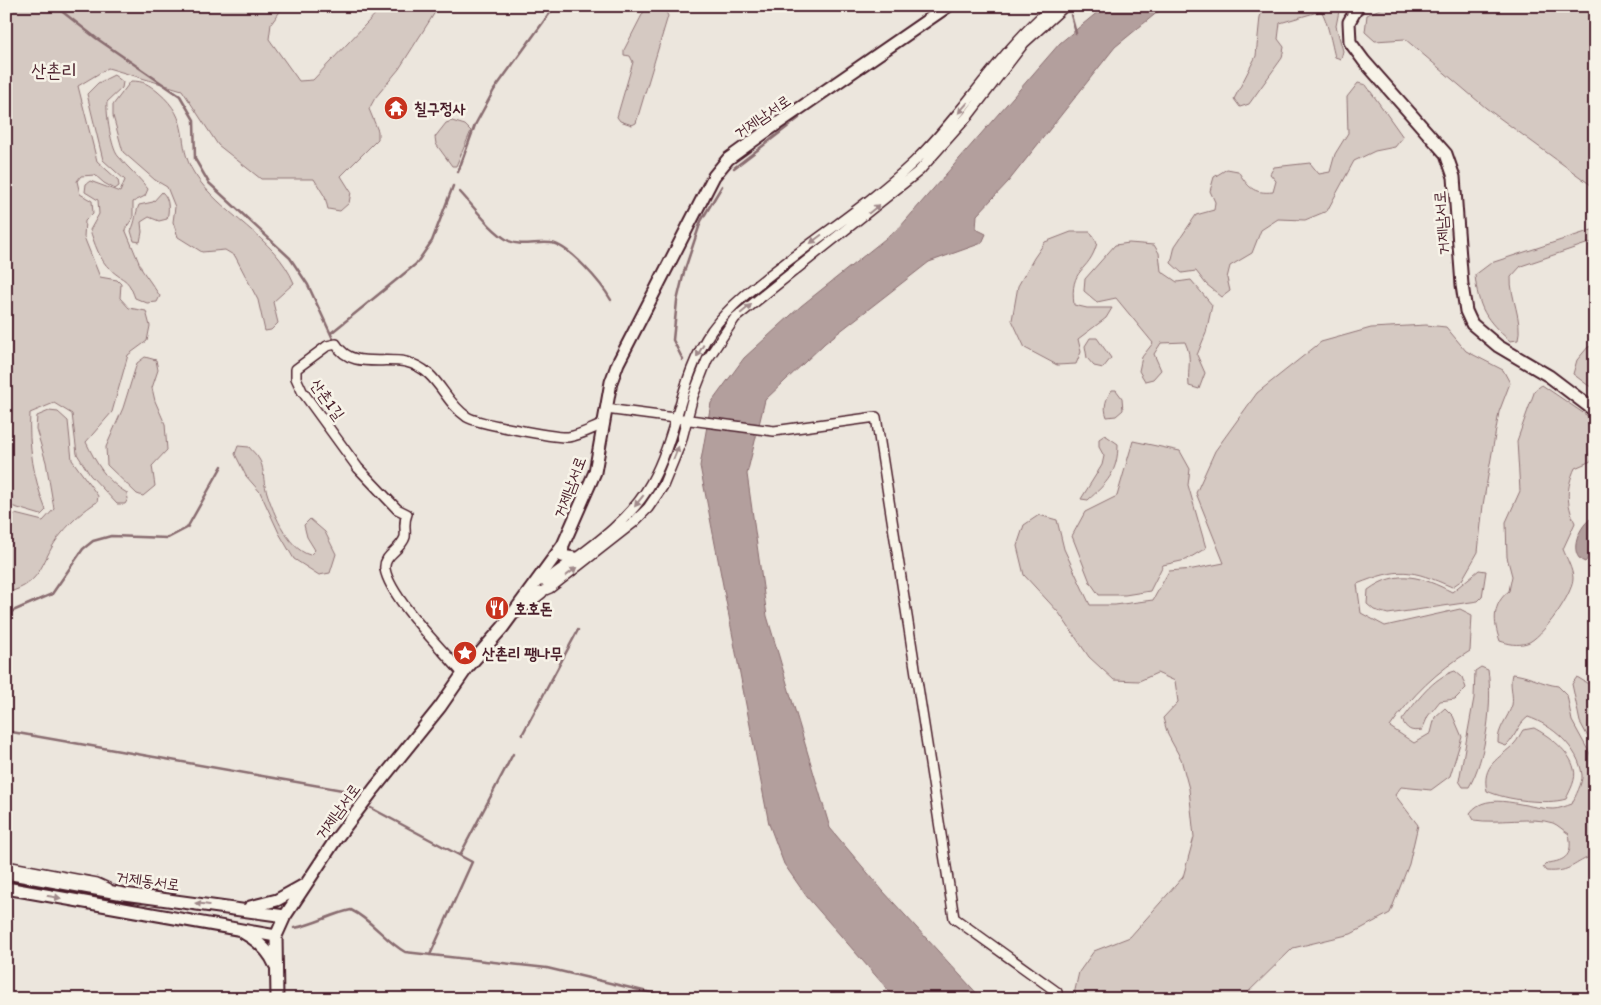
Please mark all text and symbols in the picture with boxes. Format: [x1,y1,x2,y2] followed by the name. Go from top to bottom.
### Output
[31,59,77,82] district label: 산촌리
[730,91,794,142] street label: 거제남서로
[383,95,409,121] temple icon: 칠구정사
[414,99,466,118] place label: 칠구정사
[958,102,969,114] one-way arrow
[1430,190,1453,256] street label: 거제남서로
[867,203,880,214] one-way arrow
[810,234,823,245] one-way arrow
[739,303,752,314] one-way arrow
[696,344,705,358] one-way arrow
[306,375,349,424] street label: 산촌1길
[673,445,681,460] one-way arrow
[549,454,590,521] street label: 거제남서로
[634,494,645,507] one-way arrow
[564,566,577,577] one-way arrow
[484,595,510,621] restaurant icon: 호호돈
[514,599,553,618] place label: 호호돈
[452,640,478,666] place icon: 산촌리 팽나무
[482,644,563,663] place label: 산촌리 팽나무
[311,780,364,843] street label: 거제남서로
[115,867,181,894] street label: 거제동서로
[47,893,63,901] one-way arrow
[194,900,210,908] one-way arrow

